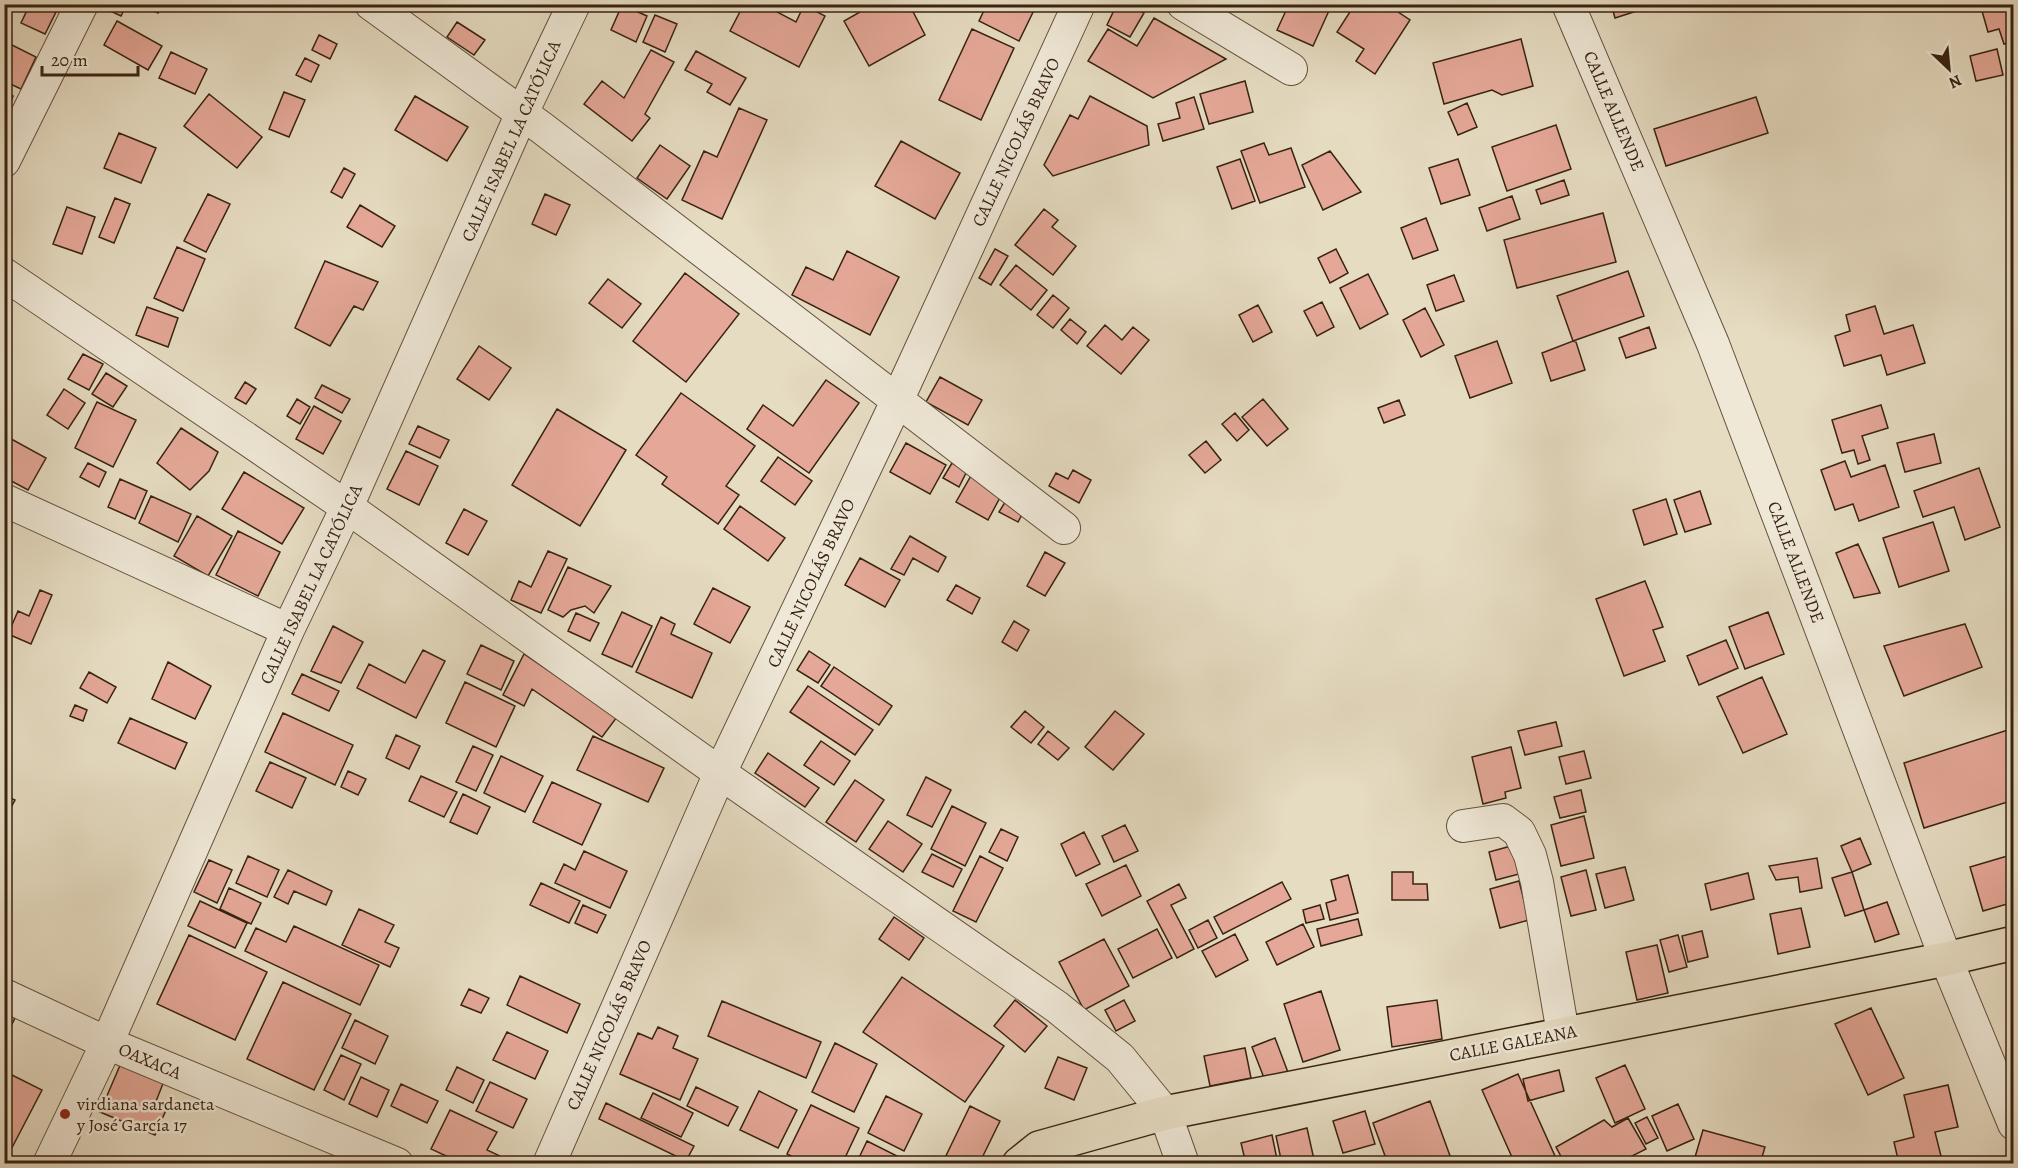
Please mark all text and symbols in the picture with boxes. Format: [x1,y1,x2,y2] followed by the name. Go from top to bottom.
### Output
[456,36,567,246] street label: CALLE ISABEL LA CATÓLICA
[42,39,138,77] scale bar
[1919,39,1979,99] north arrow
[1578,47,1650,175] street label: CALLE ALLENDE
[51,48,88,72] text: 20 m
[966,54,1066,230] street label: CALLE NICOLÁS BRAVO
[1945,69,1965,94] text: N
[254,480,368,688] street label: CALLE ISABEL LA CATÓLICA
[761,495,861,671] street label: CALLE NICOLÁS BRAVO
[1762,498,1830,626] street label: CALLE ALLENDE
[561,936,657,1114] street label: CALLE NICOLÁS BRAVO
[1447,1019,1579,1067] street label: CALLE GALEANA
[115,1037,186,1085] street label: OAXACA
[76,1092,215,1137] place label: virdiana sardaneta y José García 17
[58,1107,72,1121] marker: virdiana sardaneta y José García 17

